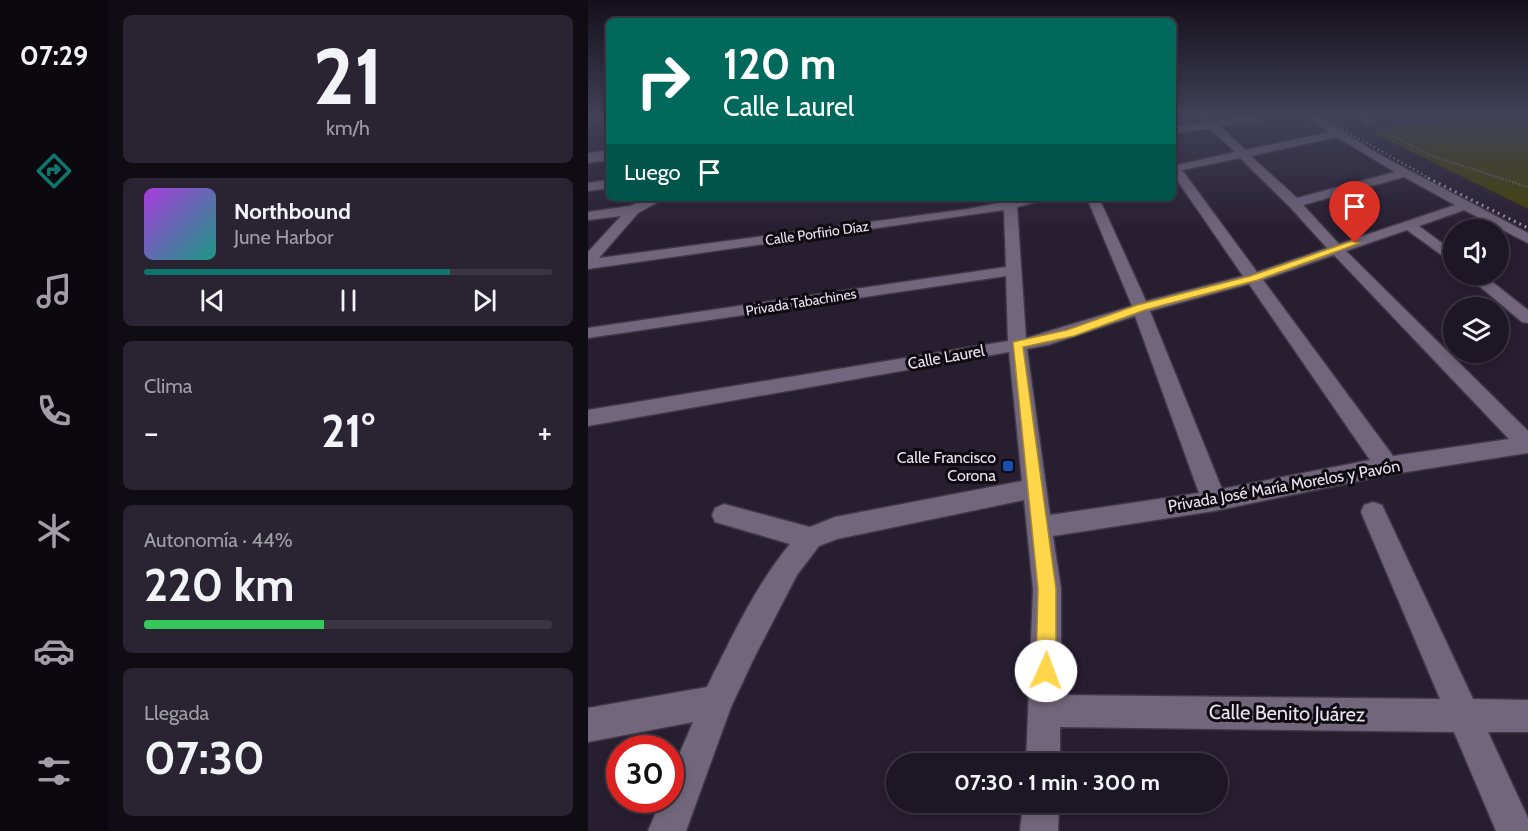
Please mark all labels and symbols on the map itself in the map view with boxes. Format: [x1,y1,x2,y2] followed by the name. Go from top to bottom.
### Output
[1329,181,1380,243] pin
[764,217,870,249] street label: Calle Porfirio Díaz
[744,284,858,320] street label: Privada Tabachines
[906,341,986,373] street label: Calle Laurel
[897,448,996,485] place label: Calle Francisco Corona
[1166,456,1402,516] street label: Privada José María Morelos y Pavón
[1001,459,1015,473] marker: Calle Francisco Corona
[1014,639,1078,703] position arrow
[1209,700,1365,726] street label: Calle Benito Juárez
[606,735,684,813] speed limit sign: 30

